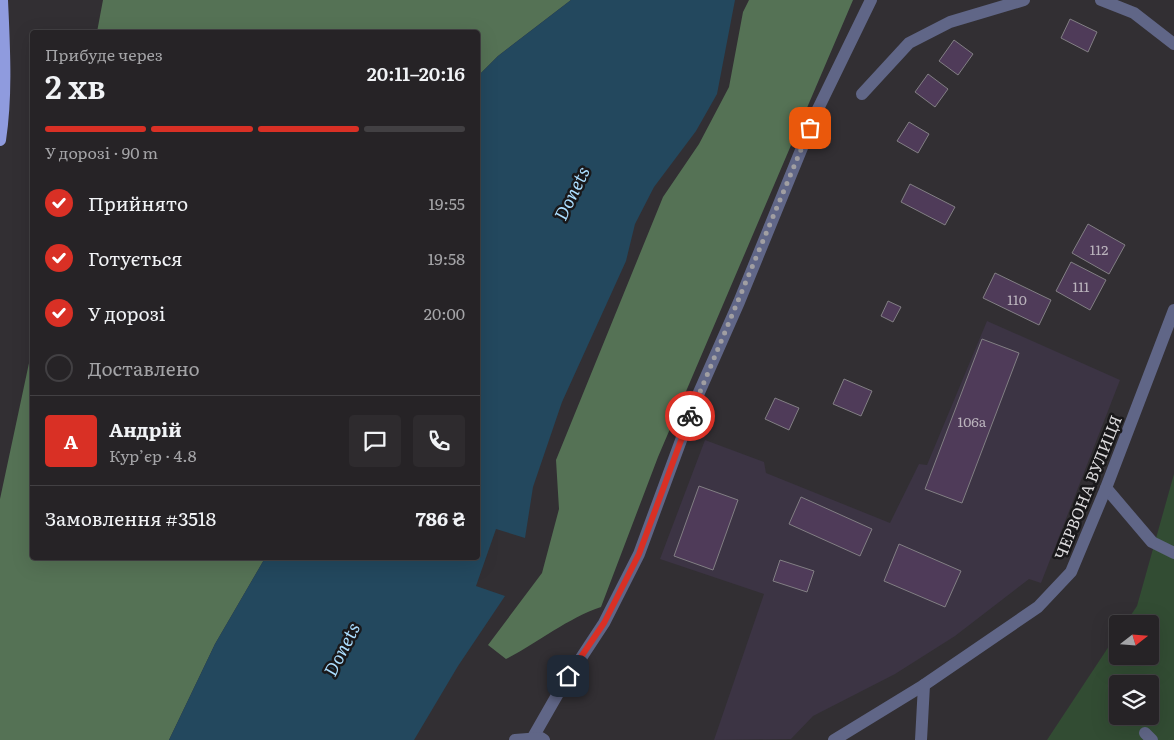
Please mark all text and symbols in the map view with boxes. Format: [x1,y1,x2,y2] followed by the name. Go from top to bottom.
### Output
[45,42,163,66] text: Прибуде через
[367,59,465,87] text: 20:11–20:16
[45,61,106,109] text: 2 хв
[789,107,831,149] pin
[796,114,824,142] icon: bag
[45,140,158,164] text: У дорозі · 90 m
[546,161,596,225] water label: Donets
[45,189,73,217] icon: check
[88,189,188,217] text: Прийнято
[429,191,465,215] text: 19:55
[1090,239,1108,259] house number: 112
[45,244,73,272] icon: check
[88,244,183,272] text: Готується
[428,246,465,270] text: 19:58
[1072,276,1090,296] house number: 111
[1007,289,1027,309] house number: 110
[45,299,73,327] icon: check
[88,299,165,327] text: У дорозі
[424,301,465,325] text: 20:00
[88,354,200,382] text: Доставлено
[665,391,715,441] courier
[676,402,704,430] icon: bike
[958,411,987,431] house number: 106а
[1047,411,1127,563] street label: ЧЕРВОНА ВУЛИЦЯ
[109,415,182,443] text: Андрій
[349,415,401,467] button: chat
[413,415,465,467] button: phone
[64,427,78,455] text: А
[109,443,196,467] text: Кур’єр · 4.8
[45,504,216,532] text: Замовлення #3518
[416,504,465,532] text: 786 ₴
[1109,615,1159,665] north arrow
[1109,615,1159,725] map controls
[316,617,366,681] water label: Donets
[547,655,589,697] pin
[554,662,582,690] icon: home
[1109,675,1159,725] button: layers

